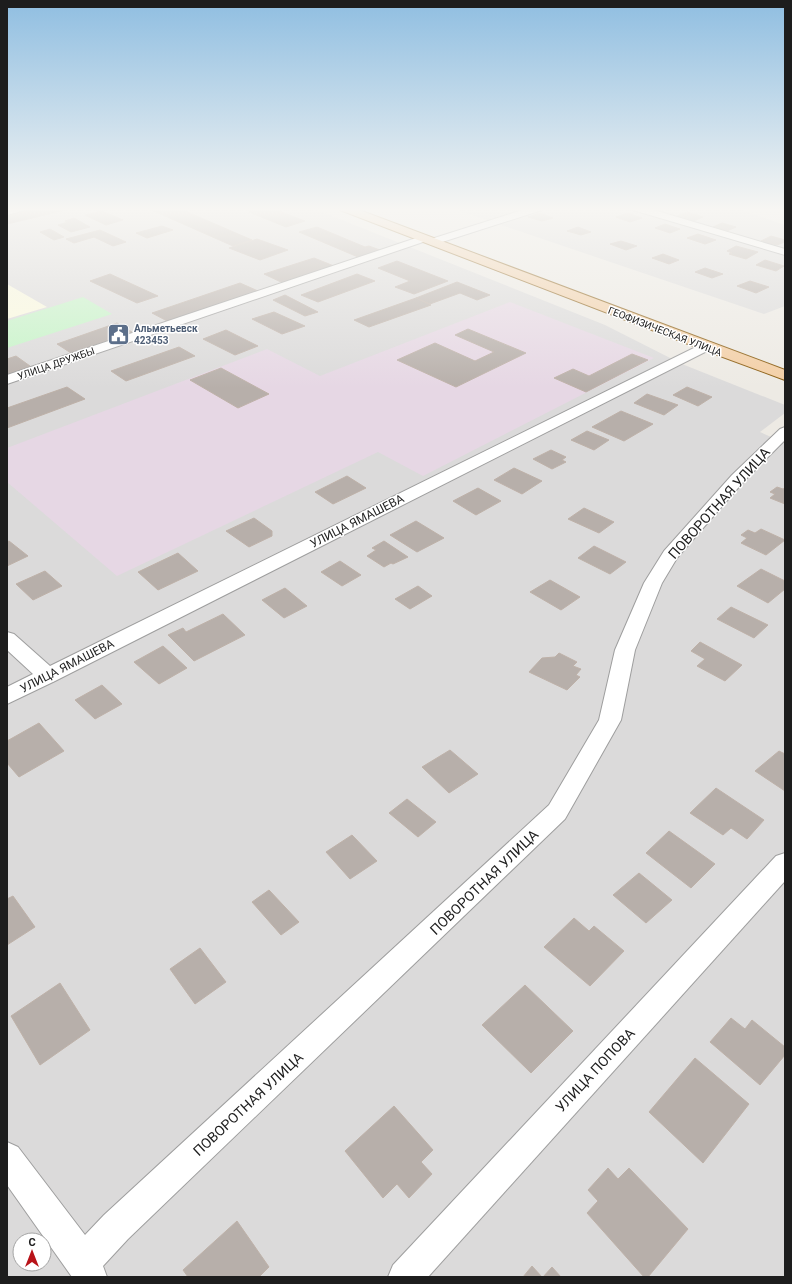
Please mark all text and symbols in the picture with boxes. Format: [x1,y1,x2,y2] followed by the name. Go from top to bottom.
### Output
[606,304,724,358] street label: ГЕОФИЗИЧЕСКАЯ УЛИЦА
[105,321,131,347] public building icon: Альметьевск 423453
[134,323,198,346] place label: Альметьевск 423453
[16,345,96,382] street label: УЛИЦА ДРУЖБЫ
[665,444,773,562] street label: ПОВОРОТНАЯ УЛИЦА
[308,491,406,551] street label: УЛИЦА ЯМАШЕВА
[18,636,116,696] street label: УЛИЦА ЯМАШЕВА
[427,826,541,938] street label: ПОВОРОТНАЯ УЛИЦА
[552,1025,638,1115] street label: УЛИЦА ПОПОВА
[190,1049,306,1159] street label: ПОВОРОТНАЯ УЛИЦА
[12,1232,52,1272] north arrow
[28,1236,36,1249] text: С

